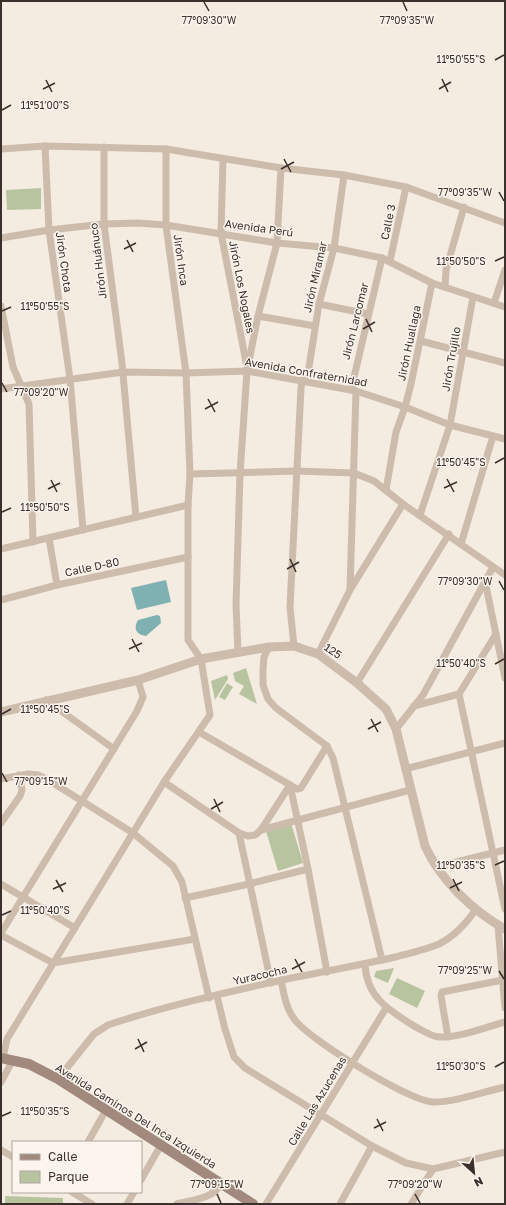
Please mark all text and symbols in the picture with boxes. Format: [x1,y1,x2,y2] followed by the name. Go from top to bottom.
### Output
[182,14,237,26] text: 77°09'30"W
[380,14,435,26] text: 77°09'35"W
[437,53,485,65] text: 11°50'55"S
[21,99,69,111] text: 11°51'00"S
[438,186,493,198] text: 77°09'35"W
[377,203,398,241] street label: Calle 3
[224,216,294,239] street label: Avenida Perú
[86,222,109,300] street label: Jirón Huánuco
[54,231,75,293] street label: Jirón Chota
[171,233,192,286] street label: Jirón Inca
[227,239,258,335] street label: Jirón Los Nogales
[300,239,329,314] street label: Jirón Miramar
[436,255,486,267] text: 11°50'50"S
[339,280,371,361] street label: Jirón Larcomar
[21,300,69,312] text: 11°50'55"S
[394,304,423,382] street label: Jirón Huallaga
[438,325,463,392] street label: Jirón Trujillo
[244,354,368,389] street label: Avenida Confraternidad
[14,386,69,398] text: 77°09'20"W
[436,456,486,468] text: 11°50'45"S
[20,501,70,513] text: 11°50'50"S
[64,554,120,579] street label: Calle D-80
[438,575,493,587] text: 77°09'30"W
[322,640,344,661] street label: 125
[436,657,486,669] text: 11°50'40"S
[20,703,70,715] text: 11°50'45"S
[14,775,68,787] text: 77°09'15"W
[437,859,485,871] text: 11°50'35"S
[20,904,70,916] text: 11°50'40"S
[232,962,288,987] street label: Yuracocha
[438,964,493,976] text: 77°09'25"W
[285,1054,348,1148] street label: Calle Las Azucenas
[53,1060,219,1171] street label: Avenida Caminos Del Inca Izquierda
[436,1060,486,1072] text: 11°50'30"S
[21,1105,69,1117] text: 11°50'35"S
[12,1141,142,1193] legend
[48,1149,78,1164] text: Calle
[454,1153,494,1193] north arrow
[48,1169,89,1184] text: Parque
[472,1175,485,1190] text: N
[190,1178,244,1190] text: 77°09'15"W
[388,1178,443,1190] text: 77°09'20"W

